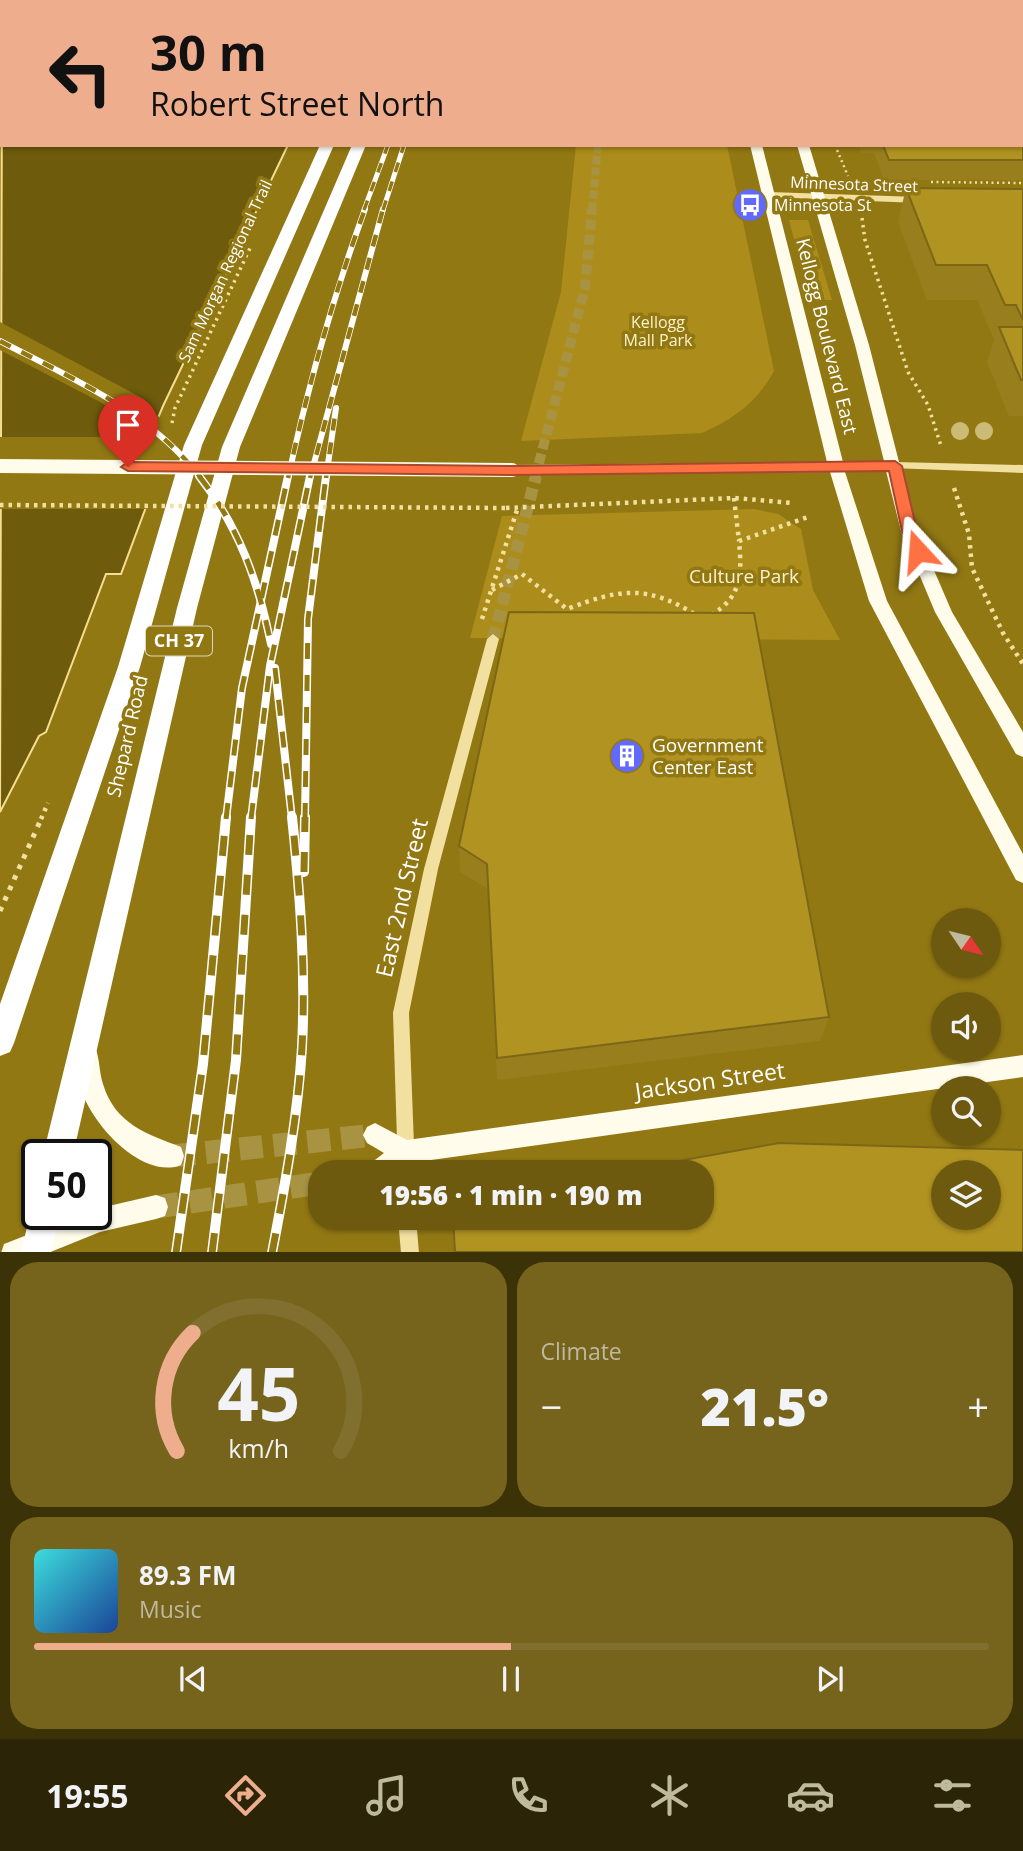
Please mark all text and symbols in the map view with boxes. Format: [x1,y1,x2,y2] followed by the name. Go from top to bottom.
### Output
[150,19,267,85] text: 30 m
[35,28,126,119] icon: left
[150,82,444,125] text: Robert Street North
[790,171,919,197] street label: Minnesota Street
[173,176,277,366] street label: Sam Morgan Regional Trail
[731,186,769,224] bus stop icon: Minnesota St
[774,194,872,216] place label: Minnesota St
[790,235,864,437] street label: Kellogg Boulevard East
[624,311,693,351] park label: Kellogg Mall Park
[98,395,158,467] pin
[109,406,147,444] icon: arrive
[881,514,955,588] position arrow
[689,563,799,589] park label: Culture Park
[146,626,212,656] road number: CH 37
[100,672,154,800] street label: Shepard Road
[652,732,764,780] place label: Government Center East
[608,737,646,775] building icon: Government Center East
[367,815,435,980] street label: East 2nd Street
[931,908,1001,978] north arrow
[931,908,1001,1230] map controls
[931,992,1001,1062] button: sound
[631,1054,787,1107] street label: Jackson Street
[931,1076,1001,1146] button: search
[21,1139,112,1230] speed limit sign: 50
[931,1160,1001,1230] button: layers
[380,1177,642,1213] text: 19:56 · 1 min · 190 m
[541,1335,622,1367] text: Climate
[217,1343,300,1442] text: 45
[701,1370,829,1441] text: 21.5°
[541,1380,562,1432] text: −
[967,1380,989,1432] text: +
[228,1430,289,1464] text: km/h
[139,1557,237,1593] text: 89.3 FM
[139,1593,202,1625] text: Music
[174,1660,212,1698] icon: previous
[492,1660,530,1698] icon: pause
[811,1660,849,1698] icon: next
[221,1771,270,1820] icon: directions
[362,1771,411,1820] icon: music
[504,1771,553,1820] icon: phone
[645,1771,694,1820] icon: climate
[786,1771,835,1820] icon: car
[928,1771,977,1820] icon: filters
[46,1774,129,1817] text: 19:55

